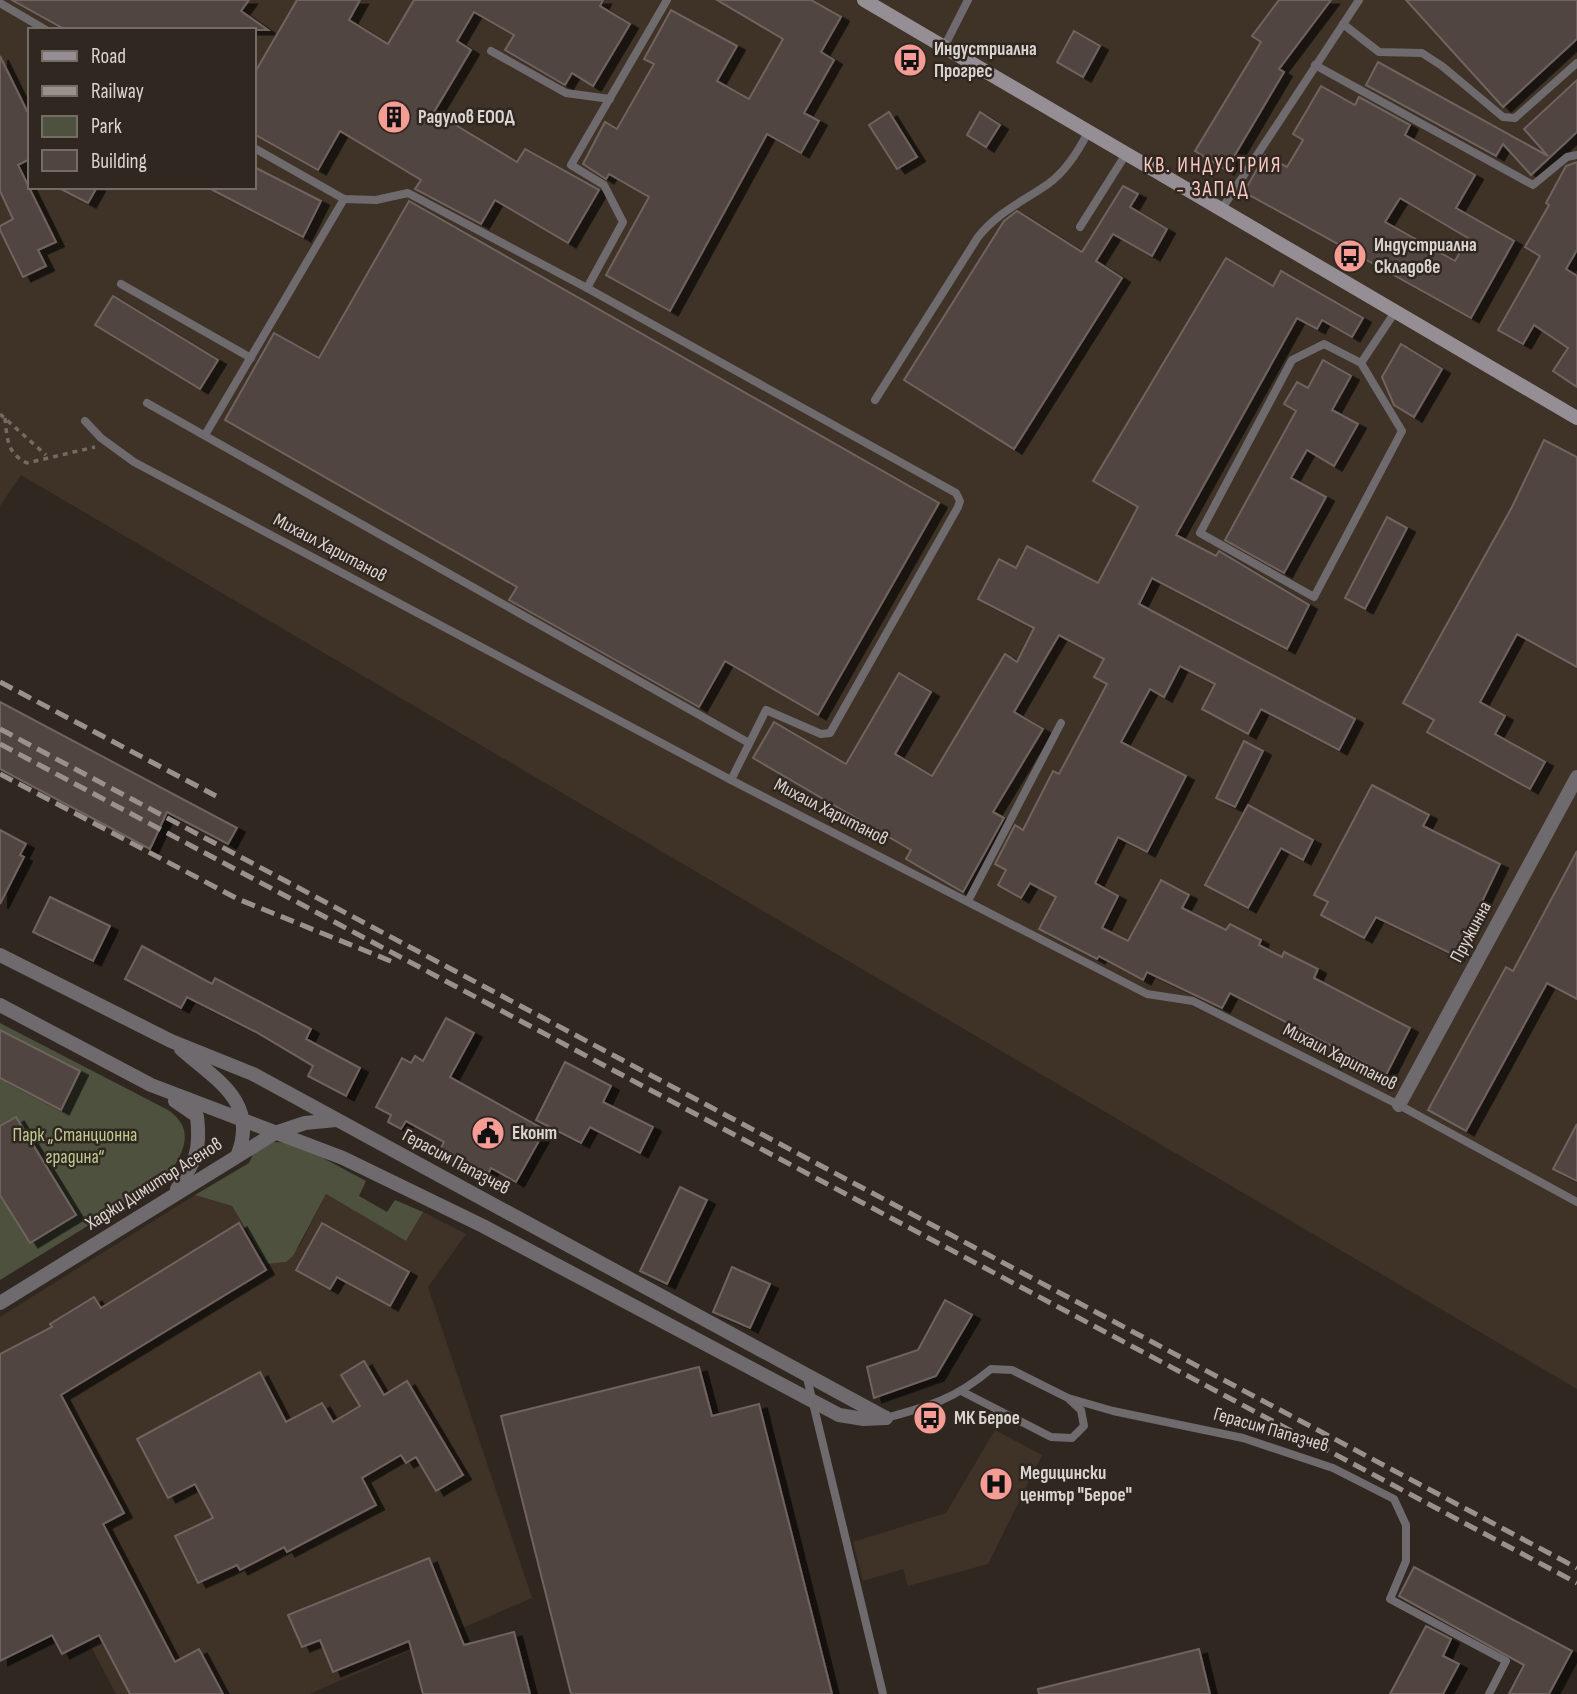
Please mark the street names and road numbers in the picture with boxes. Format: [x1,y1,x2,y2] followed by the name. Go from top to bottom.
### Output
[269,508,391,588] street label: Михаил Хаританов
[770,773,892,851] street label: Михаил Хаританов
[1445,897,1497,967] street label: Пружинна
[1279,1018,1401,1096] street label: Михаил Хаританов
[398,1124,514,1200] street label: Герасим Папазчев
[81,1133,227,1236] street label: Хаджи Димитър Асенов
[1211,1403,1331,1457] street label: Герасим Папазчев

